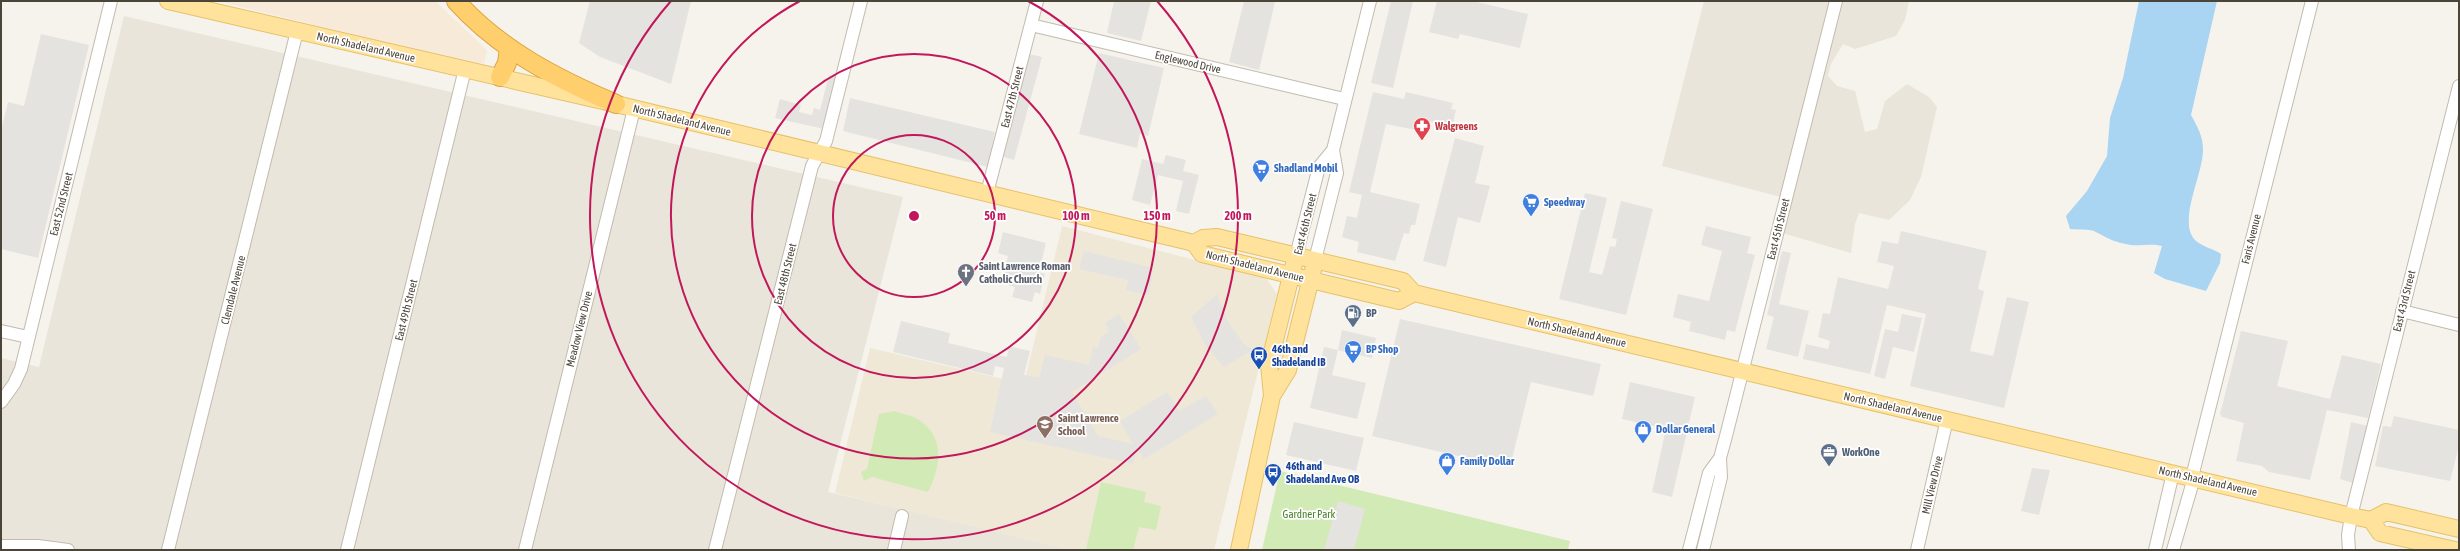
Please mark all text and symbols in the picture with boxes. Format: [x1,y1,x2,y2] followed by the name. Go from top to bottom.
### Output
[316,30,416,64] street label: North Shadeland Avenue
[1154,49,1222,75] street label: Englewood Drive
[999,65,1025,129] street label: East 47th Street
[632,102,732,138] street label: North Shadeland Avenue
[1412,116,1432,141] pharmacy icon: Walgreens
[1434,120,1478,132] place label: Walgreens
[1251,158,1271,183] supermarket icon: Shadland Mobil
[1274,162,1339,174] place label: Shadland Mobil
[47,171,75,237] street label: East 52nd Street
[1292,192,1318,256] street label: East 46th Street
[1521,192,1541,217] supermarket icon: Speedway
[1544,196,1585,208] place label: Speedway
[1765,197,1791,261] street label: East 45th Street
[907,209,921,223] centre of rings
[984,209,1006,223] text: 50 m
[1062,209,1090,223] text: 100 m
[1143,209,1171,223] text: 150 m
[1224,209,1252,223] text: 200 m
[2239,213,2263,265] street label: Faris Avenue
[772,242,798,306] street label: East 48th Street
[1205,248,1305,284] street label: North Shadeland Avenue
[219,254,247,326] street label: Clemdale Avenue
[979,260,1070,285] place label: Saint Lawrence Roman Catholic Church
[956,262,976,287] church icon: Saint Lawrence Roman Catholic Church
[2391,269,2417,333] street label: East 43rd Street
[393,278,419,342] street label: East 49th Street
[564,290,594,368] street label: Meadow View Drive
[1343,303,1363,328] fuel station icon: BP
[1366,307,1377,319] place label: BP
[1527,315,1627,349] street label: North Shadeland Avenue
[1343,339,1363,364] supermarket icon: BP Shop
[1271,343,1326,368] place label: 46th and Shadeland IB
[1366,343,1398,355] place label: BP Shop
[1249,345,1269,370] bus stop icon: 46th and Shadeland IB
[1843,390,1943,424] street label: North Shadeland Avenue
[1058,412,1119,437] place label: Saint Lawrence School
[1035,414,1055,439] school or university icon: Saint Lawrence School
[1633,419,1653,444] shop icon: Dollar General
[1656,423,1716,435] place label: Dollar General
[1819,442,1839,467] office icon: WorkOne
[1841,446,1880,458] place label: WorkOne
[1437,451,1457,476] shop icon: Family Dollar
[1460,455,1515,467] place label: Family Dollar
[1919,455,1945,515] street label: Mill View Drive
[1285,460,1360,485] place label: 46th and Shadeland Ave OB
[1263,462,1283,487] bus stop icon: 46th and Shadeland Ave OB
[2158,464,2258,498] street label: North Shadeland Avenue
[1283,508,1336,520] park label: Gardner Park

